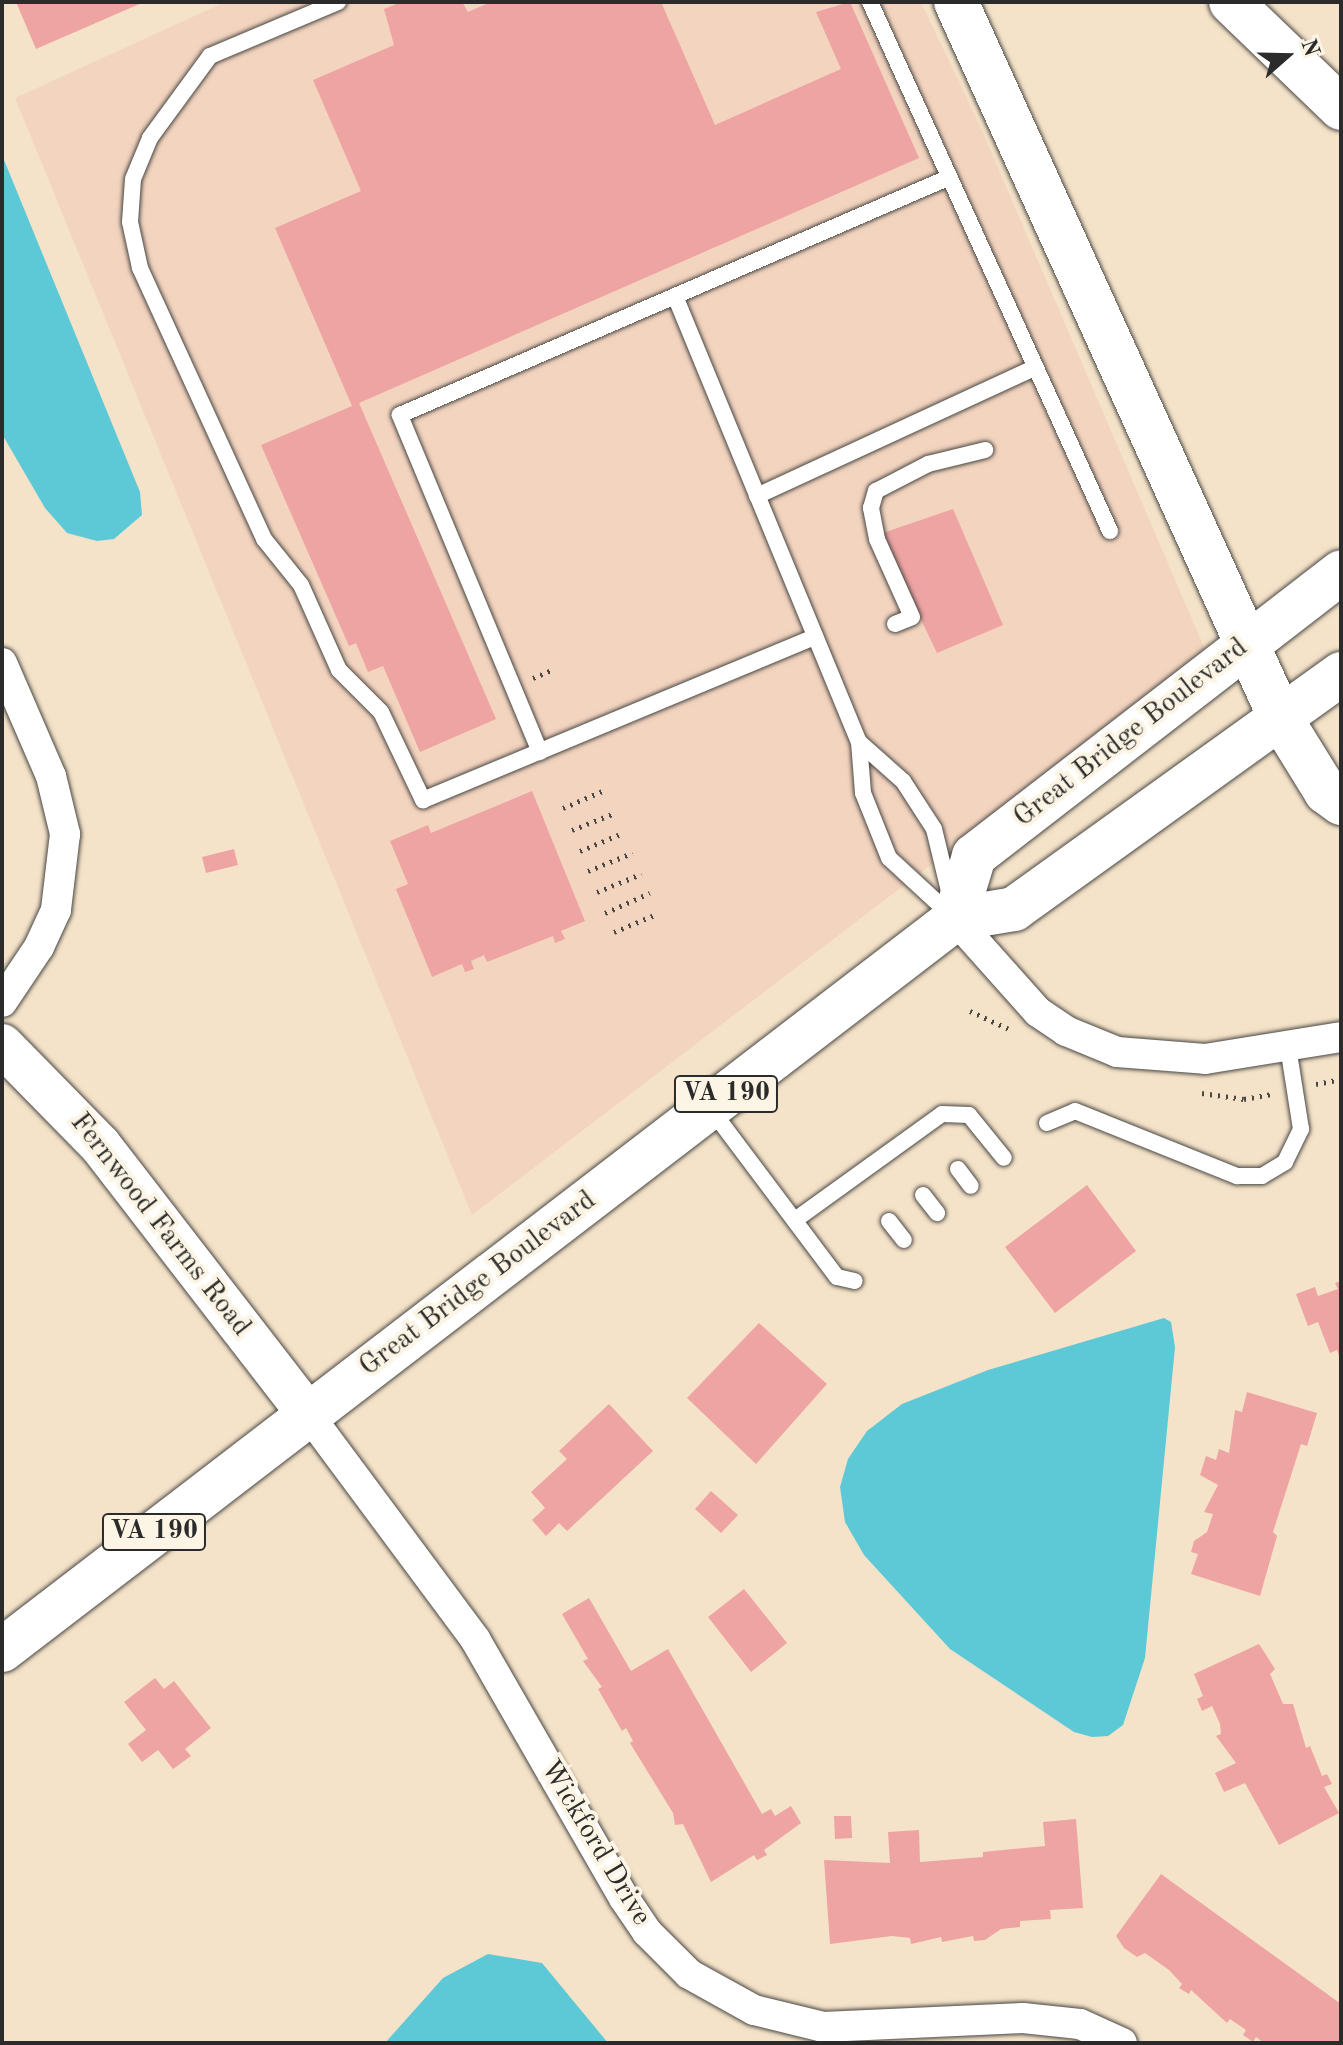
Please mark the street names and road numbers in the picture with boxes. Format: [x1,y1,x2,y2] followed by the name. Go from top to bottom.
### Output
[1007,631,1255,835] street label: Great Bridge Boulevard
[672,1072,780,1116] road number: VA 190
[62,1107,258,1343] street label: Fernwood Farms Road
[353,1184,603,1384] street label: Great Bridge Boulevard
[100,1510,208,1554] road number: VA 190
[532,1754,658,1932] street label: Wickford Drive

